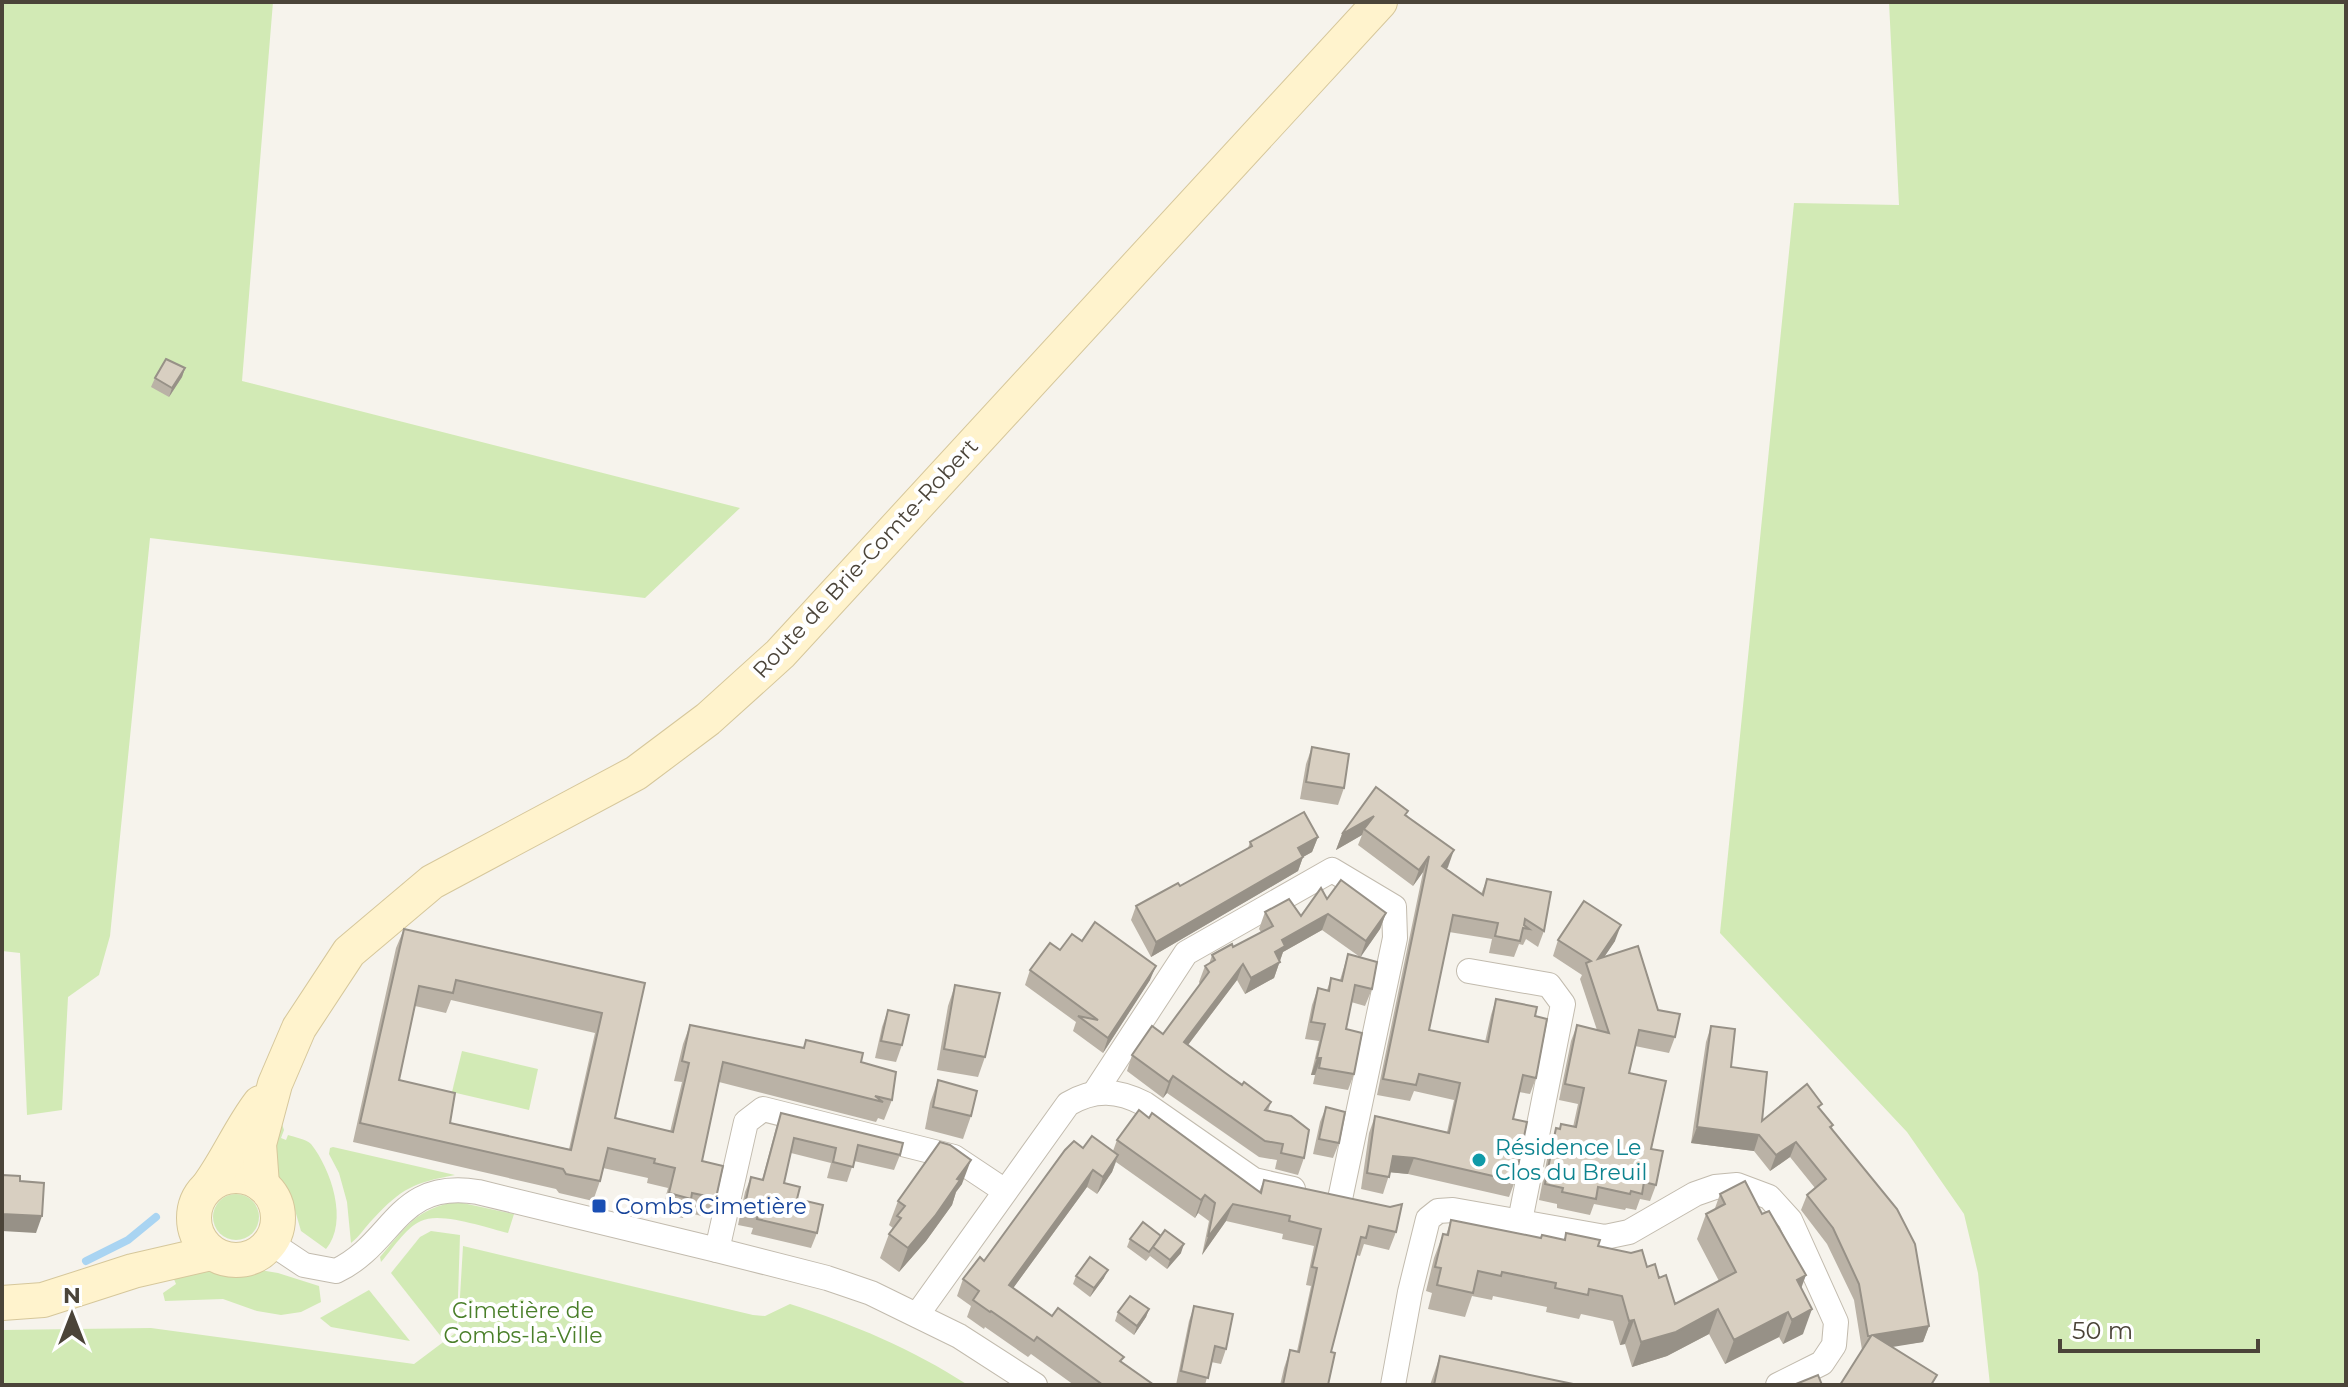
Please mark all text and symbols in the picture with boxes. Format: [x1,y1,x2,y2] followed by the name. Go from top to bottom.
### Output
[747,433,984,684] street label: Route de Brie-Comte-Robert
[1495,1134,1647,1186] place label: Résidence Le Clos du Breuil
[1470,1151,1488,1169] marker: Résidence Le Clos du Breuil
[615,1193,807,1220] place label: Combs Cimetière
[590,1197,608,1215] marker: Combs Cimetière
[32,1275,112,1355] north arrow
[63,1282,81,1309] text: N
[443,1297,603,1349] park label: Cimetière de Combs-la-Ville
[2060,1303,2258,1353] scale bar
[2072,1316,2133,1345] text: 50 m

